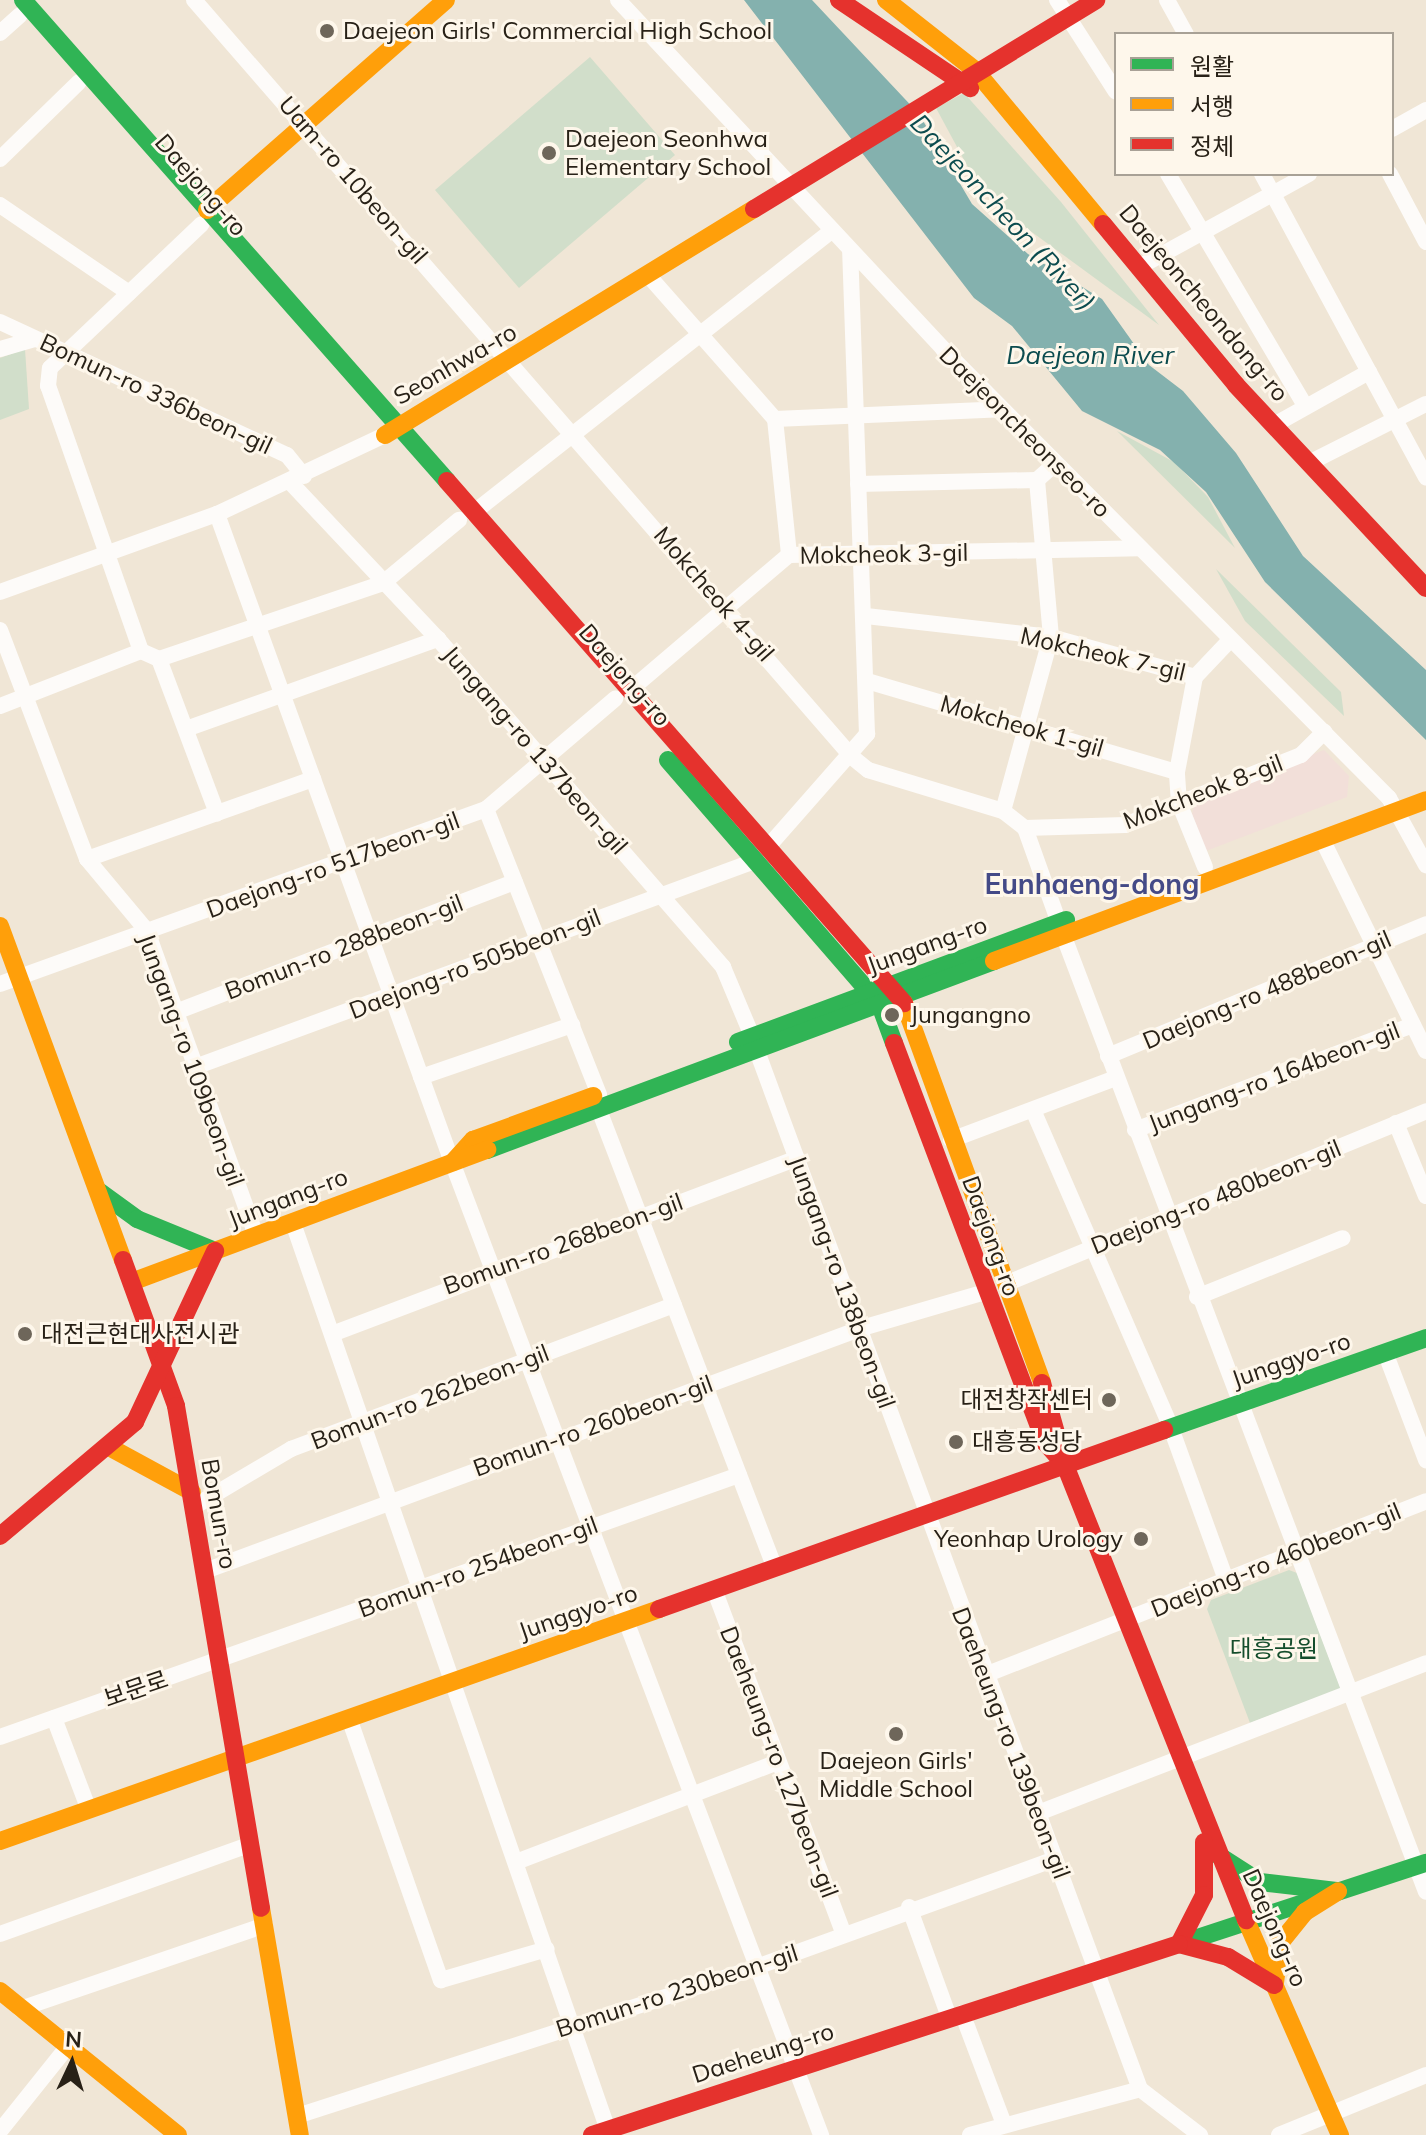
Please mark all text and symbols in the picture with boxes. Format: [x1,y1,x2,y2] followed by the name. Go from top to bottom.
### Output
[343,17,772,45] place label: Daejeon Girls' Commercial High School
[318,22,336,40] marker: Daejeon Girls' Commercial High School
[1114,32,1394,176] legend
[1190,51,1234,81] text: 원활
[272,90,434,270] street label: Uam-ro 10beon-gil
[1190,91,1234,121] text: 서행
[904,107,1102,317] water label: Daejeoncheon (River)
[565,125,771,181] place label: Daejeon Seonhwa Elementary School
[149,128,253,242] street label: Daejong-ro
[1190,131,1234,161] text: 정체
[540,144,558,162] marker: Daejeon Seonhwa Elementary School
[1113,199,1295,407] street label: Daejeoncheondong-ro
[388,317,522,411] street label: Seonhwa-ro
[35,328,277,460] street label: Bomun-ro 336beon-gil
[1006,339,1174,371] water label: Daejeon River
[933,340,1117,524] street label: Daejeoncheonseo-ro
[648,521,780,667] street label: Mokcheok 4-gil
[799,538,969,570] street label: Mokcheok 3-gil
[573,618,677,732] street label: Daejong-ro
[1018,621,1188,687] street label: Mokcheok 7-gil
[437,640,633,860] street label: Jungang-ro 137beon-gil
[937,689,1107,763] street label: Mokcheok 1-gil
[1119,748,1287,836] street label: Mokcheok 8-gil
[203,806,463,924] street label: Daejong-ro 517beon-gil
[984,867,1200,901] district label: Eunhaeng-dong
[221,888,467,1006] street label: Bomun-ro 288beon-gil
[345,903,605,1025] street label: Daejong-ro 505beon-gil
[863,910,991,980] street label: Jungang-ro
[1138,925,1396,1055] street label: Daejong-ro 488beon-gil
[132,930,250,1190] street label: Jungang-ro 109beon-gil
[910,1001,1031,1029] place label: Jungangno
[881,1004,903,1026] marker: Jungangno
[1144,1016,1404,1138] street label: Jungang-ro 164beon-gil
[1087,1134,1345,1260] street label: Daejong-ro 480beon-gil
[783,1152,901,1412] street label: Jungang-ro 138beon-gil
[224,1162,352,1234] street label: Jungang-ro
[956,1172,1026,1300] street label: Daejong-ro
[439,1187,687,1301] street label: Bomun-ro 268beon-gil
[41,1320,240,1348] place label: 대전근현대사전시관
[16,1325,34,1343] marker: 대전근현대사전시관
[1228,1326,1354,1394] street label: Junggyo-ro
[307,1338,553,1456] street label: Bomun-ro 262beon-gil
[469,1369,717,1483] street label: Bomun-ro 260beon-gil
[961,1386,1093,1414] place label: 대전창작센터
[1100,1391,1118,1409] marker: 대전창작센터
[972,1428,1082,1456] place label: 대흥동성당
[947,1433,965,1451] marker: 대흥동성당
[195,1457,243,1571] street label: Bomun-ro
[1147,1497,1405,1623] street label: Daejong-ro 460beon-gil
[354,1510,602,1624] street label: Bomun-ro 254beon-gil
[934,1525,1123,1553] place label: Yeonhap Urology
[1130,1528,1152,1550] marker: Yeonhap Urology
[515,1578,641,1646] street label: Junggyo-ro
[946,1603,1076,1883] street label: Daeheung-ro 139beon-gil
[714,1622,844,1902] street label: Daeheung-ro 127beon-gil
[1230,1635,1318,1663] park label: 대흥공원
[100,1665,172,1713] street label: 보문로
[887,1725,905,1743] marker: Daejeon Girls' Middle School
[819,1747,973,1803] place label: Daejeon Girls' Middle School
[1236,1865,1314,1991] street label: Daejong-ro
[552,1938,802,2044] street label: Bomun-ro 230beon-gil
[688,2017,838,2089] street label: Daeheung-ro
[32,2023,112,2103] north arrow
[64,2025,83,2054] text: N

